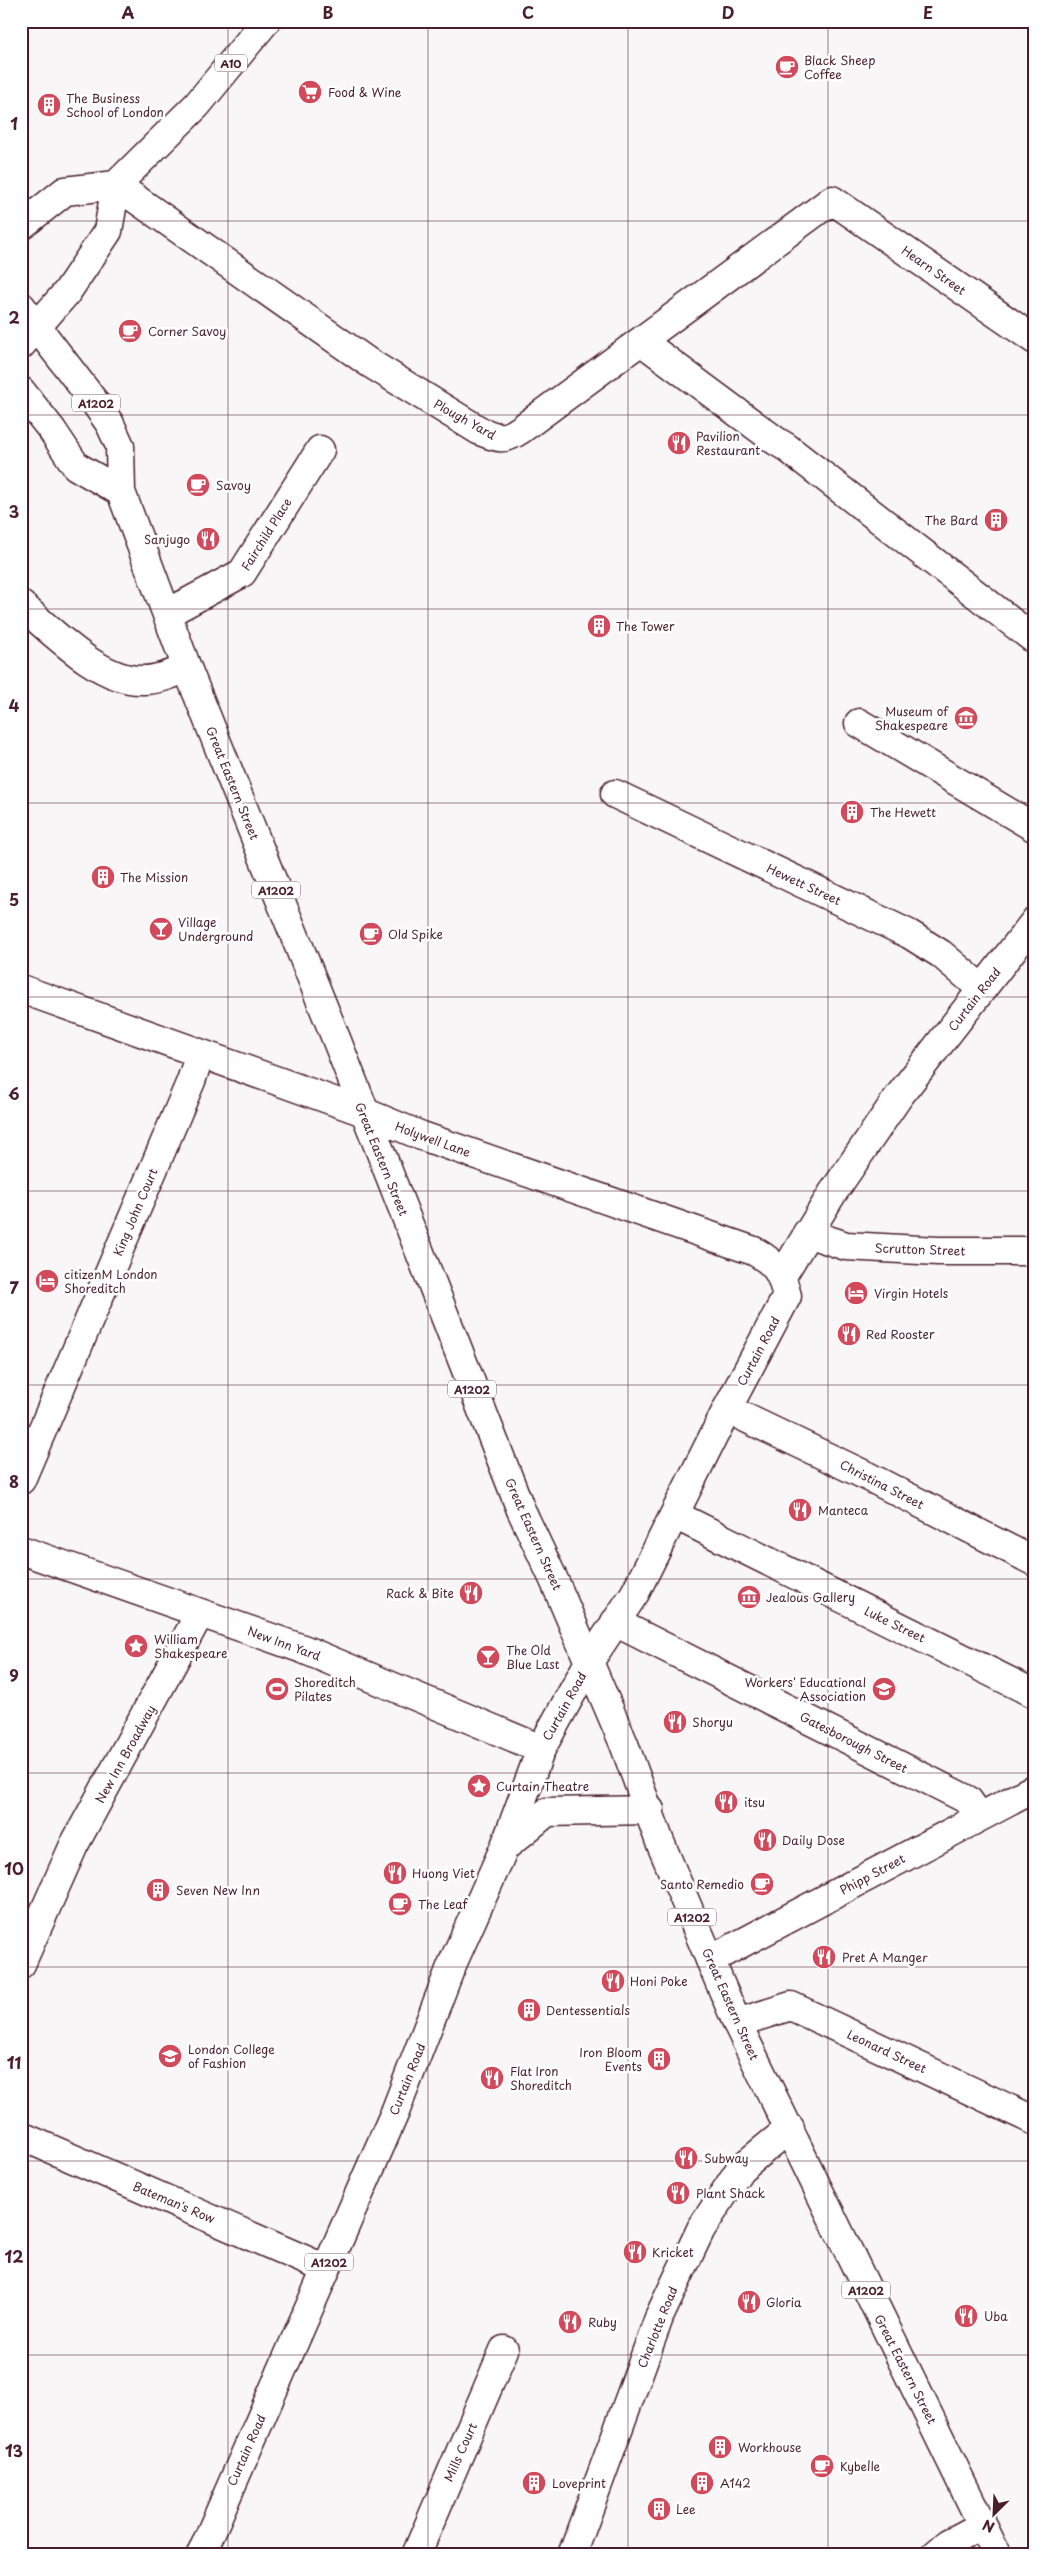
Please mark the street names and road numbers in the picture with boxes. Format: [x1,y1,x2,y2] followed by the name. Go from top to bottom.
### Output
[215,54,247,72] road number: A10
[898,241,970,299] street label: Hearn Street
[72,394,120,412] road number: A1202
[431,395,500,444] street label: Plough Yard
[236,494,296,574] street label: Fairchild Place
[202,724,264,842] street label: Great Eastern Street
[764,859,844,909] street label: Hewett Street
[252,882,300,898] road number: A1202
[943,963,1005,1035] street label: Curtain Road
[351,1100,413,1218] street label: Great Eastern Street
[393,1117,474,1161] street label: Holywell Lane
[108,1165,162,1259] street label: King John Court
[874,1238,966,1260] street label: Scrutton Street
[732,1313,784,1389] street label: Curtain Road
[448,1380,496,1398] road number: A1202
[837,1455,927,1513] street label: Christina Street
[501,1475,567,1593] street label: Great Eastern Street
[861,1601,929,1647] street label: Luke Street
[245,1621,324,1665] street label: New Inn Yard
[538,1668,590,1744] street label: Curtain Road
[91,1702,159,1806] street label: New Inn Broadway
[797,1707,911,1777] street label: Gatesborough Street
[836,1849,908,1899] street label: Phipp Street
[668,1908,716,1925] road number: A1202
[698,1945,764,2063] street label: Great Eastern Street
[844,2025,930,2077] street label: Leonard Street
[384,2040,430,2118] street label: Curtain Road
[130,2177,218,2228] street label: Bateman's Row
[305,2254,353,2270] road number: A1202
[842,2282,890,2298] road number: A1202
[632,2283,682,2371] street label: Charlotte Road
[871,2311,941,2427] street label: Great Eastern Street
[222,2411,270,2489] street label: Curtain Road
[439,2419,481,2484] street label: Mills Court

